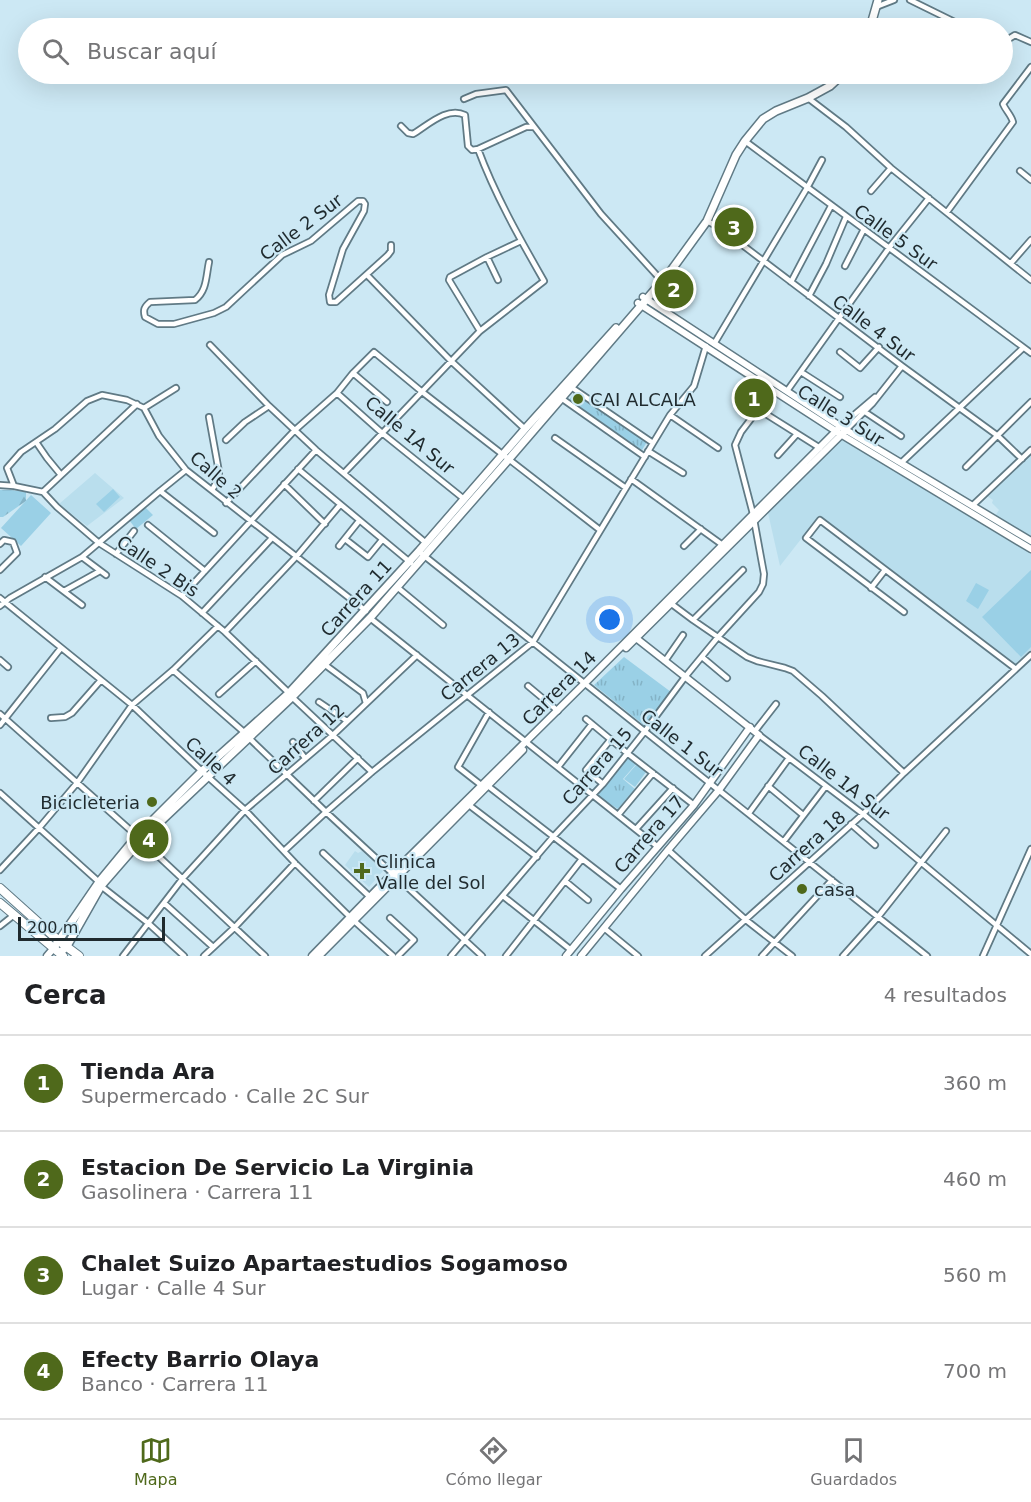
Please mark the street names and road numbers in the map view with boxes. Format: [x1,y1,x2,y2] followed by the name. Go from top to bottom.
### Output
[256,189,347,265] street label: Calle 2 Sur
[850,200,942,275] street label: Calle 5 Sur
[829,290,920,366] street label: Calle 4 Sur
[794,380,889,450] street label: Calle 3 Sur
[361,392,459,479] street label: Calle 1A Sur
[186,447,246,503] street label: Calle 2
[113,531,203,601] street label: Calle 2 Bis
[316,555,396,641] street label: Carrera 11
[436,629,524,705] street label: Carrera 13
[518,647,600,729] street label: Carrera 14
[263,699,349,779] street label: Carrera 12
[637,705,727,782] street label: Calle 1 Sur
[558,723,636,809] street label: Carrera 15
[181,732,241,790] street label: Calle 4
[794,740,894,825] street label: Calle 1A Sur
[610,791,688,877] street label: Carrera 17
[764,806,850,886] street label: Carrera 18

